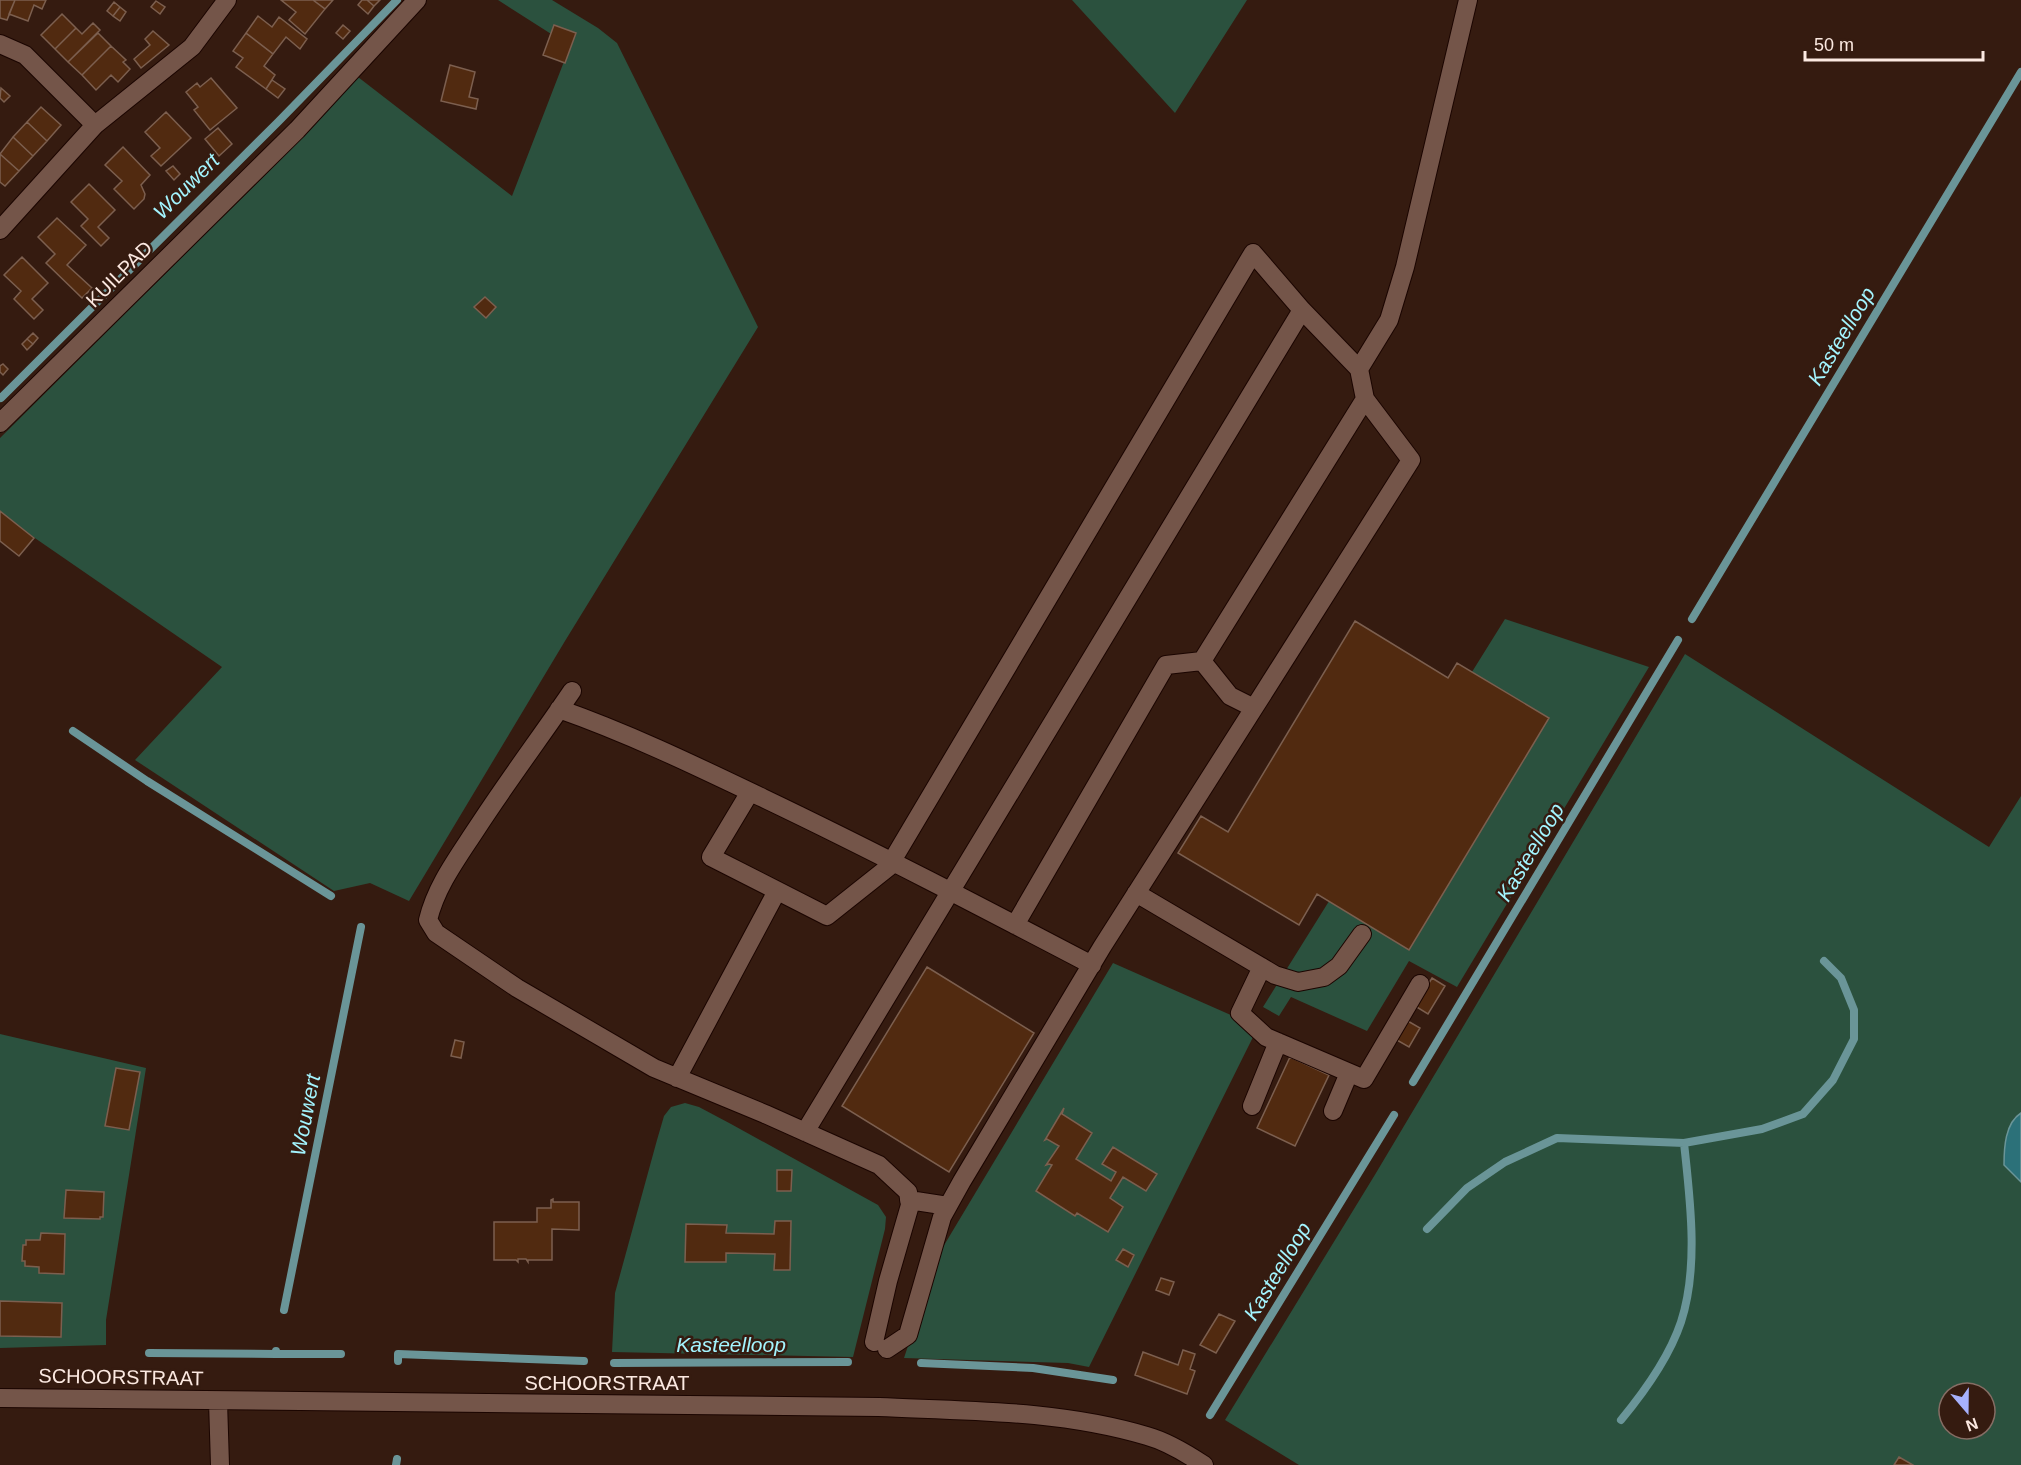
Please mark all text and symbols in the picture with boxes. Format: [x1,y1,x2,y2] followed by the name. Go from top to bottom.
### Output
[1805,24,1984,62] scale bar
[1814,35,1854,55] text: 50 m
[149,148,224,223] water label: Wouwert
[81,236,157,312] street label: KUILPAD
[1803,283,1879,389] water label: Kasteelloop
[1492,799,1568,905] water label: Kasteelloop
[286,1071,324,1158] water label: Wouwert
[1239,1218,1315,1324] water label: Kasteelloop
[676,1333,786,1356] water label: Kasteelloop
[38,1365,204,1389] street label: SCHOORSTRAAT
[524,1372,690,1394] street label: SCHOORSTRAAT
[1937,1381,1997,1441] north arrow
[1964,1415,1980,1435] text: N

